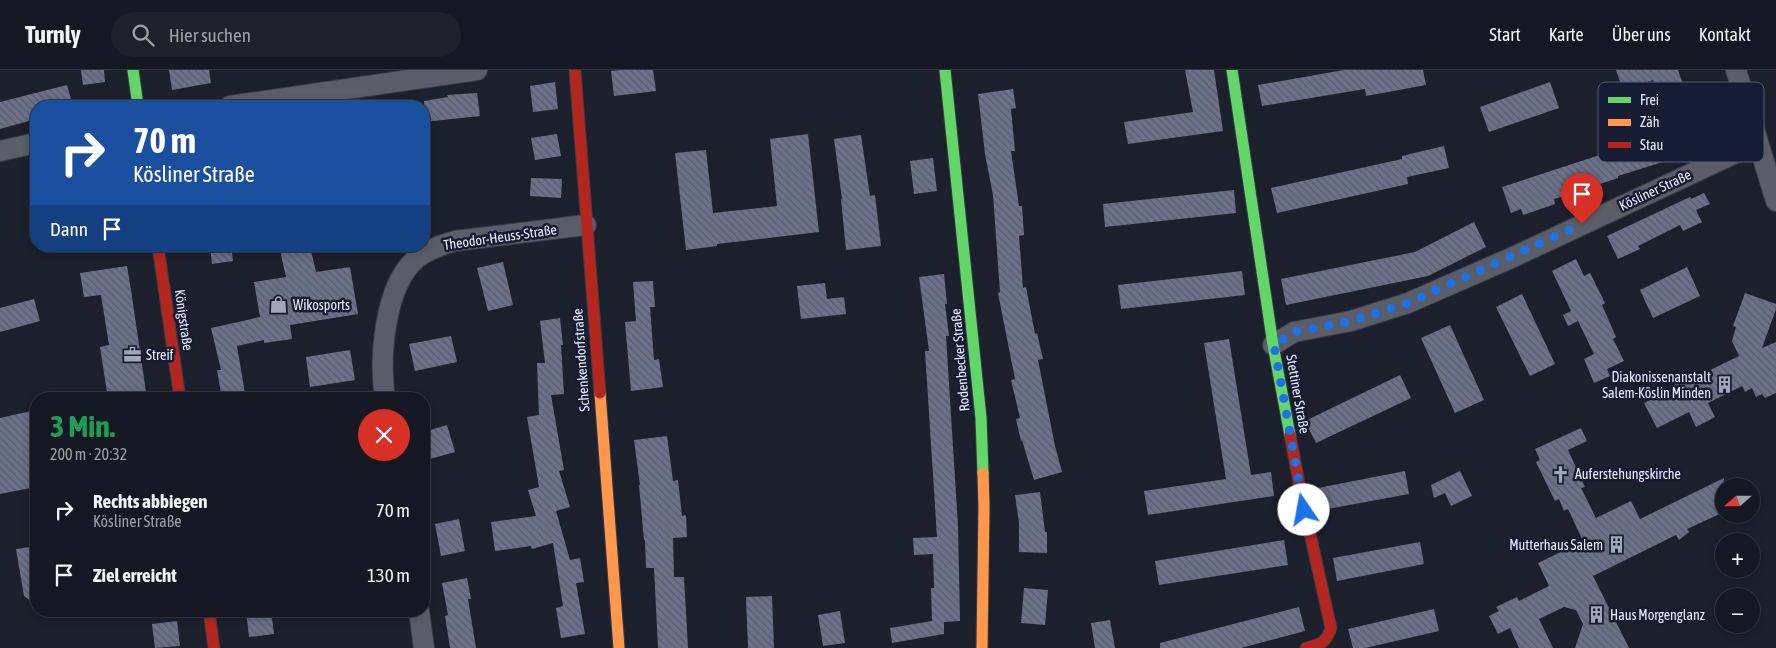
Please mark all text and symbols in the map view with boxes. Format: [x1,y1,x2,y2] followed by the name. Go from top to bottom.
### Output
[111,12,461,57] search box
[25,21,81,48] text: Turnly
[129,21,157,49] icon: search
[169,24,251,46] text: Hier suchen
[1489,24,1521,45] text: Start
[1549,24,1584,45] text: Karte
[1612,24,1671,45] text: Über uns
[1699,24,1751,45] text: Kontakt
[1598,82,1764,162] legend
[1640,92,1659,108] text: Frei
[1640,114,1660,130] text: Zäh
[50,120,115,185] icon: right
[133,120,196,160] text: 70 m
[1640,137,1663,153] text: Stau
[133,161,255,187] text: Kösliner Straße
[1617,166,1693,214] street label: Kösliner Straße
[1561,173,1603,224] pin
[1568,180,1596,208] icon: arrive
[98,215,126,243] icon: arrive
[50,218,88,240] text: Dann
[442,221,558,253] street label: Theodor-Heuss-Straße
[172,288,196,352] street label: Königstraße
[269,295,289,315] shop icon: Wikosports
[293,297,350,313] place label: Wikosports
[569,308,593,412] street label: Schenkendorfstraße
[948,308,972,412] street label: Rodenbecker Straße
[122,345,142,365] office icon: Streif
[146,347,174,363] place label: Streif
[1283,353,1313,435] street label: Stettiner Straße
[1602,369,1711,401] place label: Diakonissenanstalt Salem-Köslin Minden
[1715,375,1735,395] building icon: Diakonissenanstalt Salem-Köslin Minden
[50,409,115,443] text: 3 Min.
[358,409,410,461] button: close
[50,445,127,463] text: 200 m · 20:32
[1551,464,1571,484] church icon: Auferstehungskirche
[1575,466,1681,482] place label: Auferstehungskirche
[1715,478,1760,522] north arrow
[1715,478,1760,633] map controls
[1277,483,1329,535] position arrow
[93,490,208,512] text: Rechts abbiegen
[50,496,78,524] icon: right
[376,499,410,521] text: 70 m
[93,512,182,530] text: Kösliner Straße
[1715,533,1760,578] button: +
[1607,535,1627,555] building icon: Mutterhaus Salem
[1509,537,1603,553] place label: Mutterhaus Salem
[50,561,78,589] icon: arrive
[93,564,177,586] text: Ziel erreicht
[367,564,410,586] text: 130 m
[1715,588,1760,633] button: −
[1586,605,1606,625] building icon: Haus Morgenglanz
[1610,607,1705,623] place label: Haus Morgenglanz

